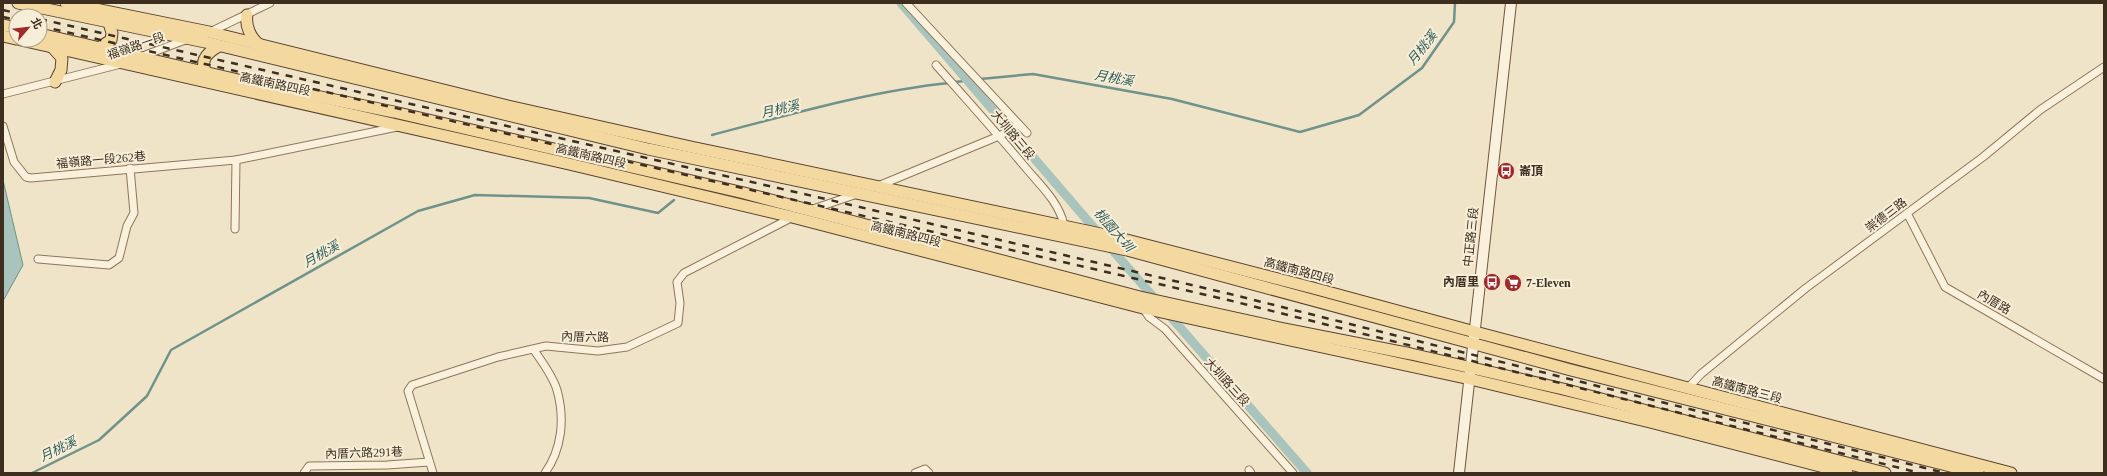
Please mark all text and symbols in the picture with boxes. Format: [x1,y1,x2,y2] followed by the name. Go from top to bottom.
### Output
[8,8,48,48] north arrow
[29,16,45,31] text: 北
[1404,27,1441,68] water label: 月桃溪
[105,30,167,62] street label: 福嶺路一段
[1093,67,1136,89] water label: 月桃溪
[238,70,312,98] street label: 高鐵南路四段
[759,97,803,121] water label: 月桃溪
[988,108,1038,162] street label: 大圳路三段
[554,141,628,171] street label: 高鐵南路四段
[56,149,146,171] street label: 福嶺路一段262巷
[1496,161,1516,181] bus stop icon: 崙頂
[1519,164,1543,178] place label: 崙頂
[1863,195,1909,235] street label: 崇德三路
[1091,205,1138,256] water label: 桃園大圳
[1461,206,1481,268] street label: 中正路三段
[869,218,943,250] street label: 高鐵南路四段
[300,237,343,270] water label: 月桃溪
[1262,255,1336,287] street label: 高鐵南路四段
[1482,272,1502,292] bus stop icon: 內厝里
[1503,273,1523,293] supermarket icon: 7-Eleven
[1443,275,1479,289] place label: 內厝里
[1526,276,1571,290] place label: 7-Eleven
[1975,287,2013,317] street label: 內厝路
[561,330,609,344] street label: 內厝六路
[1202,355,1252,409] street label: 大圳路三段
[1710,374,1784,406] street label: 高鐵南路三段
[37,433,81,464] water label: 月桃溪
[325,445,403,461] street label: 內厝六路291巷

